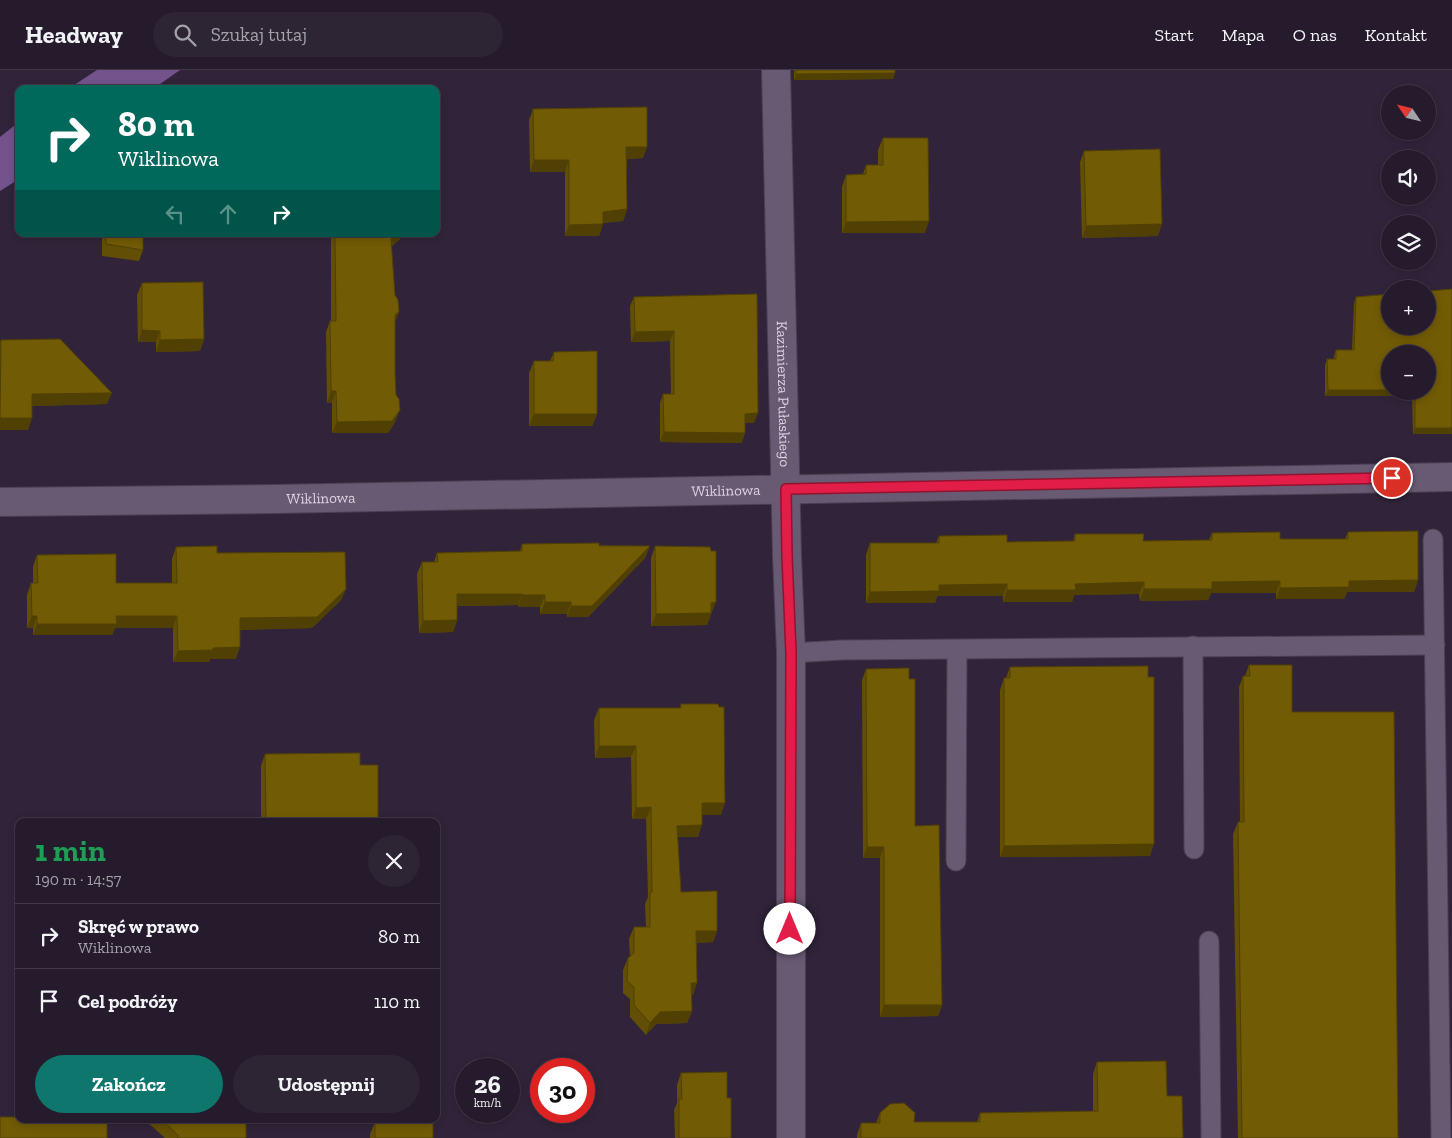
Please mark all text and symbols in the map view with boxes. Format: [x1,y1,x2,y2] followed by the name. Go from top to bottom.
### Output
[153,12,503,57] search box
[25,20,123,49] text: Headway
[171,21,199,49] icon: search
[211,23,307,46] text: Szukaj tutaj
[1155,24,1194,46] text: Start
[1222,24,1265,46] text: Mapa
[1293,24,1337,46] text: O nas
[1365,24,1427,46] text: Kontakt
[1381,85,1436,140] north arrow
[1381,85,1436,400] map controls
[118,103,194,145] text: 80 m
[35,105,100,170] icon: right
[118,145,219,172] text: Wiklinowa
[1381,150,1436,205] button: sound
[161,200,189,228] icon: left
[214,200,242,228] icon: ahead
[267,200,295,228] icon: right
[1381,215,1436,270] button: layers
[1381,280,1436,335] button: +
[773,321,794,468] street label: Kazimierza Pułaskiego
[1381,345,1436,400] button: −
[1371,457,1413,499] pin
[1378,464,1406,492] icon: arrive
[691,481,761,500] street label: Wiklinowa
[286,488,356,508] street label: Wiklinowa
[35,833,106,869] text: 1 min
[368,835,420,887] button: close
[35,870,121,889] text: 190 m · 14:57
[763,902,815,954] position arrow
[78,915,199,938] text: Skręć w prawo
[35,922,63,950] icon: right
[378,925,420,948] text: 80 m
[78,938,151,957] text: Wiklinowa
[35,987,63,1015] icon: arrive
[78,990,177,1013] text: Cel podróży
[374,990,420,1013] text: 110 m
[35,1055,223,1113] button: Zakończ
[233,1055,420,1113] button: Udostępnij
[530,1058,595,1123] speed limit sign: 30
[474,1069,501,1099] text: 26
[474,1096,501,1110] text: km/h

